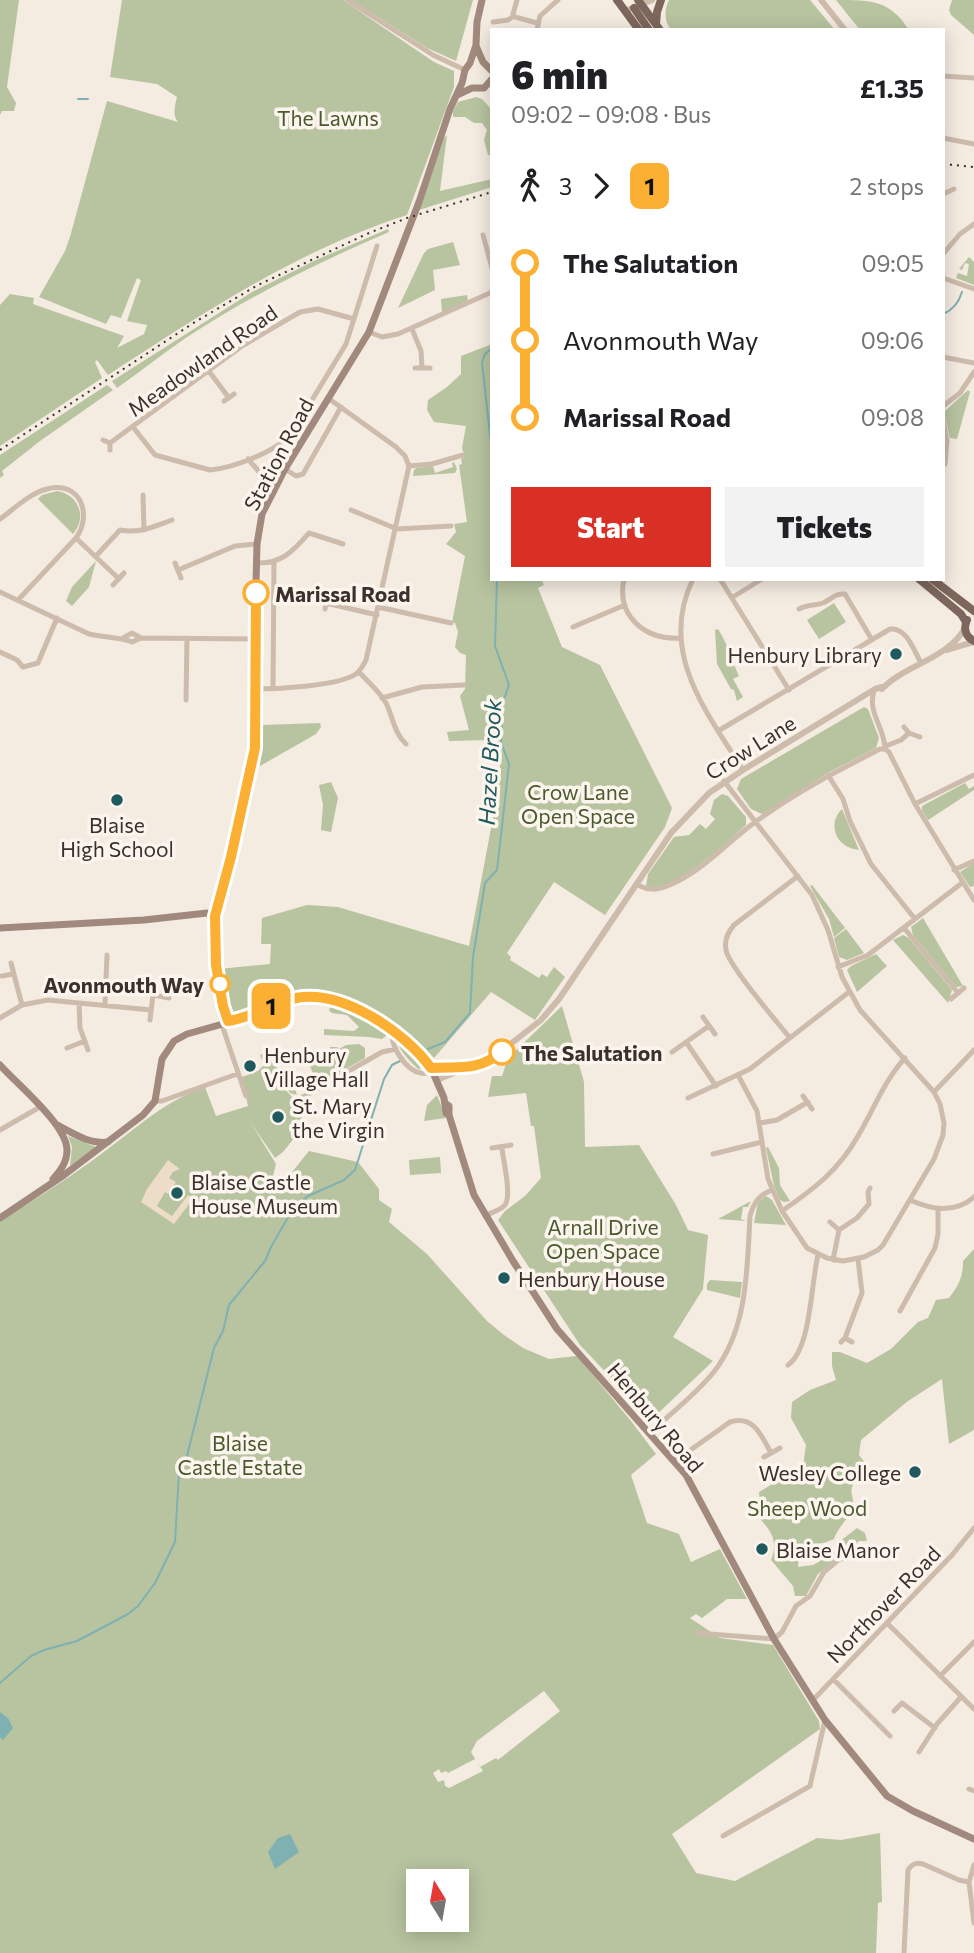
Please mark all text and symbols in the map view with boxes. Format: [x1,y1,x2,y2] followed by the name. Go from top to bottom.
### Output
[511,50,608,97] text: 6 min
[860,72,924,103] text: £1.35
[511,100,711,128] text: 09:02 – 09:08 · Bus
[277,105,379,130] park label: The Lawns
[511,167,549,205] icon: walk
[582,167,620,205] icon: forward
[644,171,655,200] text: 1
[559,172,572,200] text: 3
[850,172,924,200] text: 2 stops
[563,247,738,278] text: The Salutation
[861,249,924,277] text: 09:05
[122,299,282,421] street label: Meadowland Road
[563,324,758,355] text: Avonmouth Way
[861,326,924,354] text: 09:06
[238,394,318,514] street label: Station Road
[563,401,731,432] text: Marissal Road
[861,403,924,431] text: 09:08
[511,487,711,567] button: Start
[725,487,924,567] button: Tickets
[243,580,269,606] marker: Marissal Road
[275,581,411,606] place label: Marissal Road
[727,642,882,667] place label: Henbury Library
[888,646,904,662] marker: Henbury Library
[472,698,506,826] water label: Hazel Brook
[700,709,800,785] street label: Crow Lane
[521,779,635,828] park label: Crow Lane Open Space
[109,792,125,808] marker: Blaise High School
[60,812,174,861] place label: Blaise High School
[43,972,204,997] place label: Avonmouth Way
[210,974,230,994] marker: Avonmouth Way
[248,983,294,1029] line badge: 1
[266,991,276,1020] text: 1
[489,1039,515,1065] marker: The Salutation
[521,1040,663,1065] place label: The Salutation
[264,1042,369,1091] place label: Henbury Village Hall
[242,1058,258,1074] marker: Henbury Village Hall
[292,1093,385,1142] place label: St. Mary the Virgin
[270,1109,286,1125] marker: St. Mary the Virgin
[191,1169,338,1218] place label: Blaise Castle House Museum
[169,1185,185,1201] marker: Blaise Castle House Museum
[546,1214,660,1263] park label: Arnall Drive Open Space
[518,1266,665,1291] place label: Henbury House
[496,1270,512,1286] marker: Henbury House
[603,1357,709,1477] street label: Henbury Road
[178,1430,302,1479] park label: Blaise Castle Estate
[758,1460,901,1485] place label: Wesley College
[907,1464,923,1480] marker: Wesley College
[747,1495,867,1520] park label: Sheep Wood
[776,1537,900,1562] place label: Blaise Manor
[821,1540,945,1668] street label: Northover Road
[754,1541,770,1557] marker: Blaise Manor
[406,1869,469,1932] north arrow
[406,1869,469,1932] map controls

